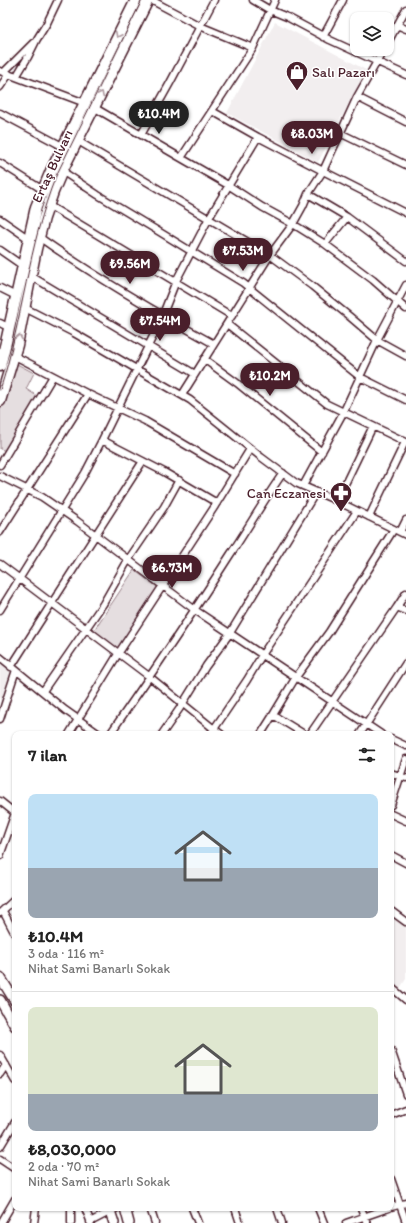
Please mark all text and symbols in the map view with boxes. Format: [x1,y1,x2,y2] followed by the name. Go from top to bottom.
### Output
[350,12,394,56] map controls
[350,12,394,56] button: layers
[115,31,123,38] one-way arrow
[284,59,310,92] shop icon: Salı Pazarı
[312,64,375,81] place label: Salı Pazarı
[97,91,104,98] one-way arrow
[126,101,192,135] pin: ₺10.4M
[138,106,180,121] text: ₺10.4M
[279,121,345,155] pin: ₺8.03M
[291,126,333,141] text: ₺8.03M
[28,127,77,205] street label: Ertaş Bulvarı
[210,238,276,272] pin: ₺7.53M
[223,243,263,258] text: ₺7.53M
[97,251,163,285] pin: ₺9.56M
[110,256,150,271] text: ₺9.56M
[127,308,193,342] pin: ₺7.54M
[139,313,181,328] text: ₺7.54M
[15,333,23,340] one-way arrow
[237,363,303,397] pin: ₺10.2M
[249,368,291,383] text: ₺10.2M
[328,480,354,513] pharmacy icon: Can Eczanesi
[247,485,326,502] place label: Can Eczanesi
[139,555,205,589] pin: ₺6.73M
[152,560,192,575] text: ₺6.73M
[356,744,378,766] icon: filters
[28,745,67,765] text: 7 ilan
[167,820,239,892] icon: home
[28,926,83,946] text: ₺10.4M
[28,946,104,961] text: 3 oda · 116 m²
[28,961,170,976] text: Nihat Sami Banarlı Sokak
[167,1033,239,1105] icon: home
[28,1139,116,1159] text: ₺8,030,000
[28,1159,99,1174] text: 2 oda · 70 m²
[28,1174,170,1189] text: Nihat Sami Banarlı Sokak

